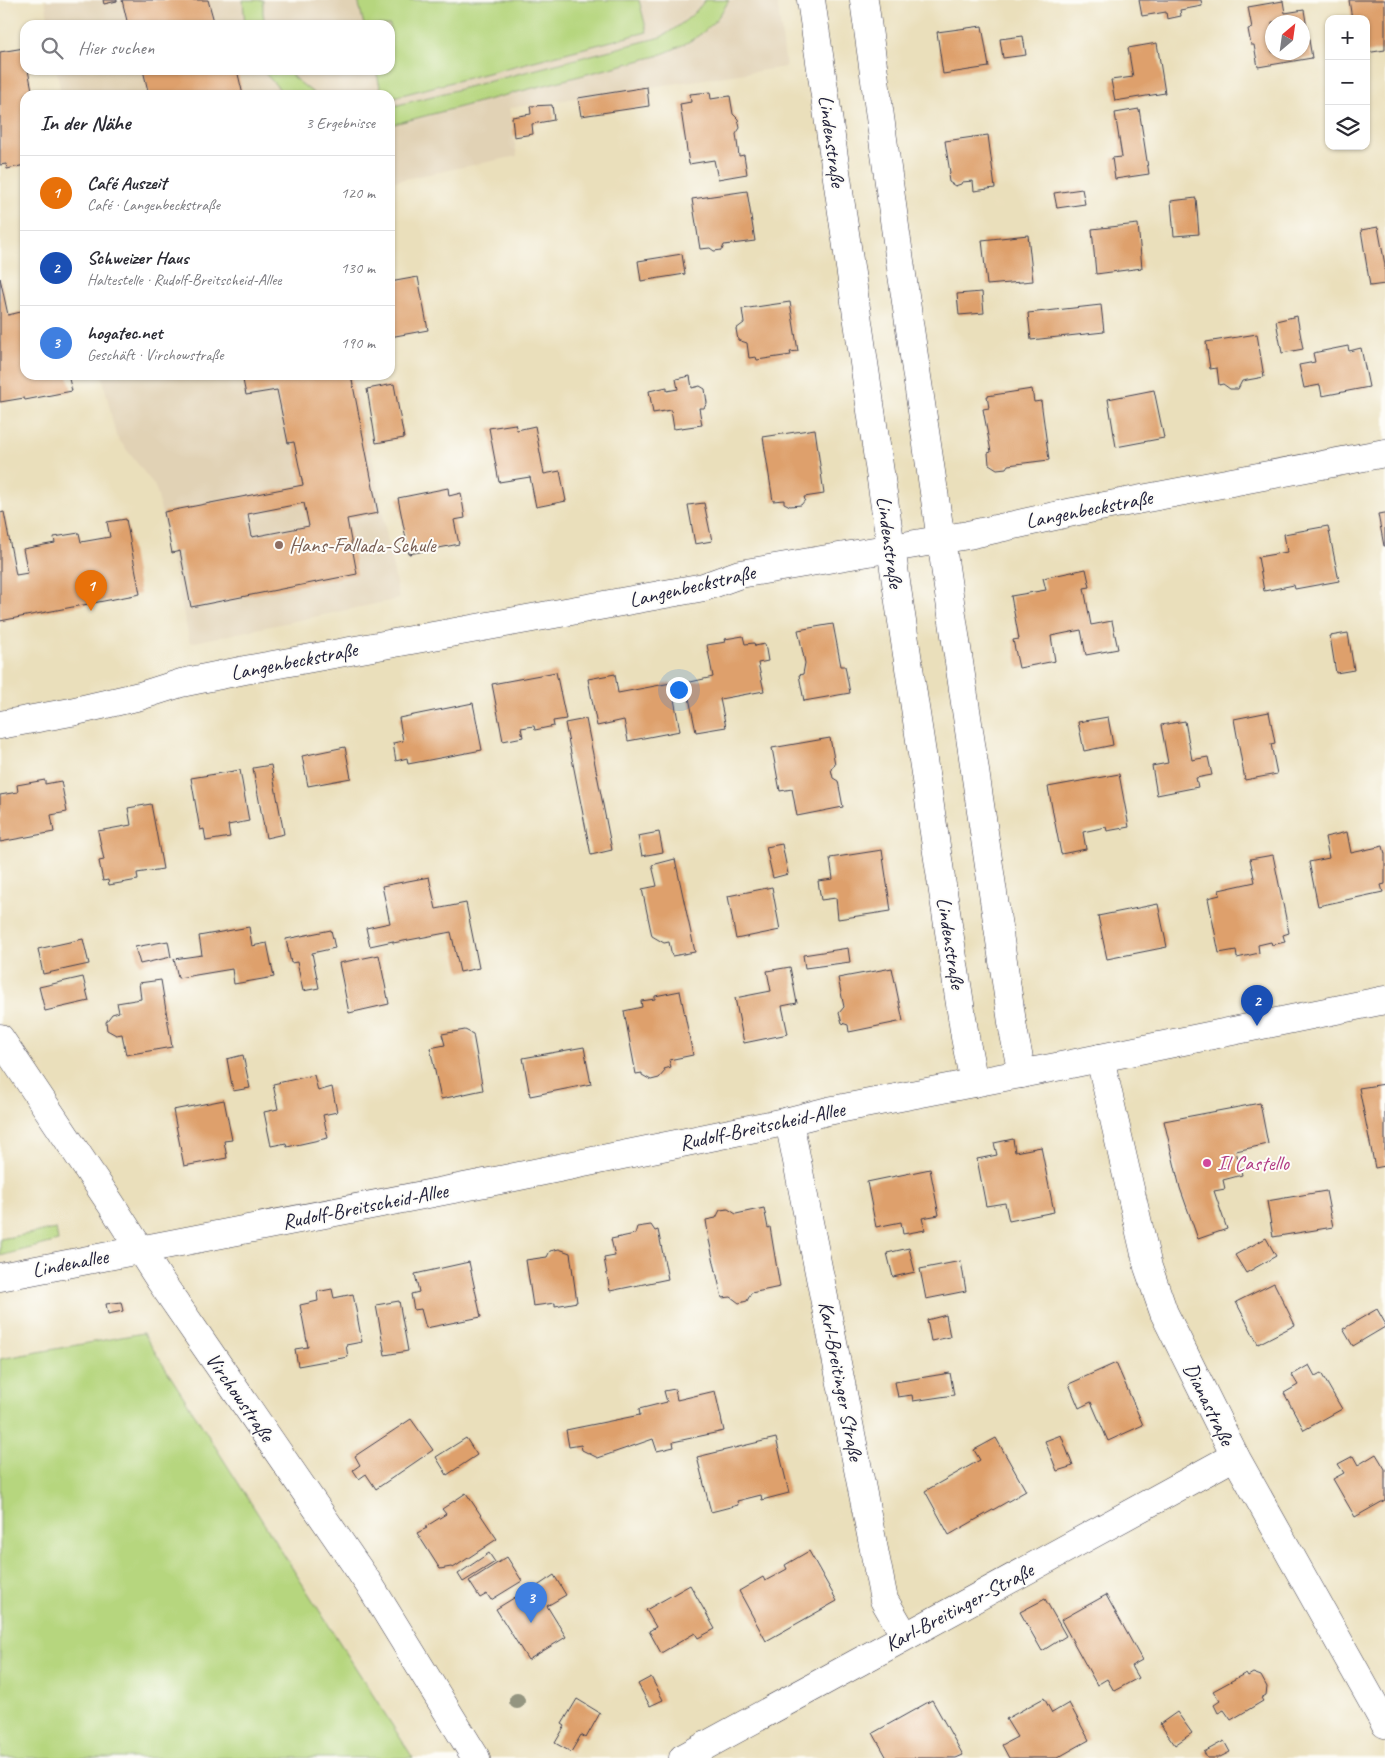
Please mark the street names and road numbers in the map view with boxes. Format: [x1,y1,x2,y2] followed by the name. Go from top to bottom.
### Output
[813,93,852,191] street label: Lindenstraße
[1024,484,1157,534] street label: Langenbeckstraße
[871,494,910,592] street label: Lindenstraße
[627,558,760,613] street label: Langenbeckstraße
[229,636,362,686] street label: Langenbeckstraße
[931,895,971,993] street label: Lindenstraße
[677,1096,848,1156] street label: Rudolf-Breitscheid-Allee
[280,1177,451,1235] street label: Rudolf-Breitscheid-Allee
[30,1243,111,1283] street label: Lindenallee
[813,1299,870,1465] street label: Karl-Breitinger Straße
[200,1348,281,1448] street label: Virchowstraße
[1178,1358,1241,1452] street label: Dianastraße
[880,1556,1040,1657] street label: Karl-Breitinger-Straße

